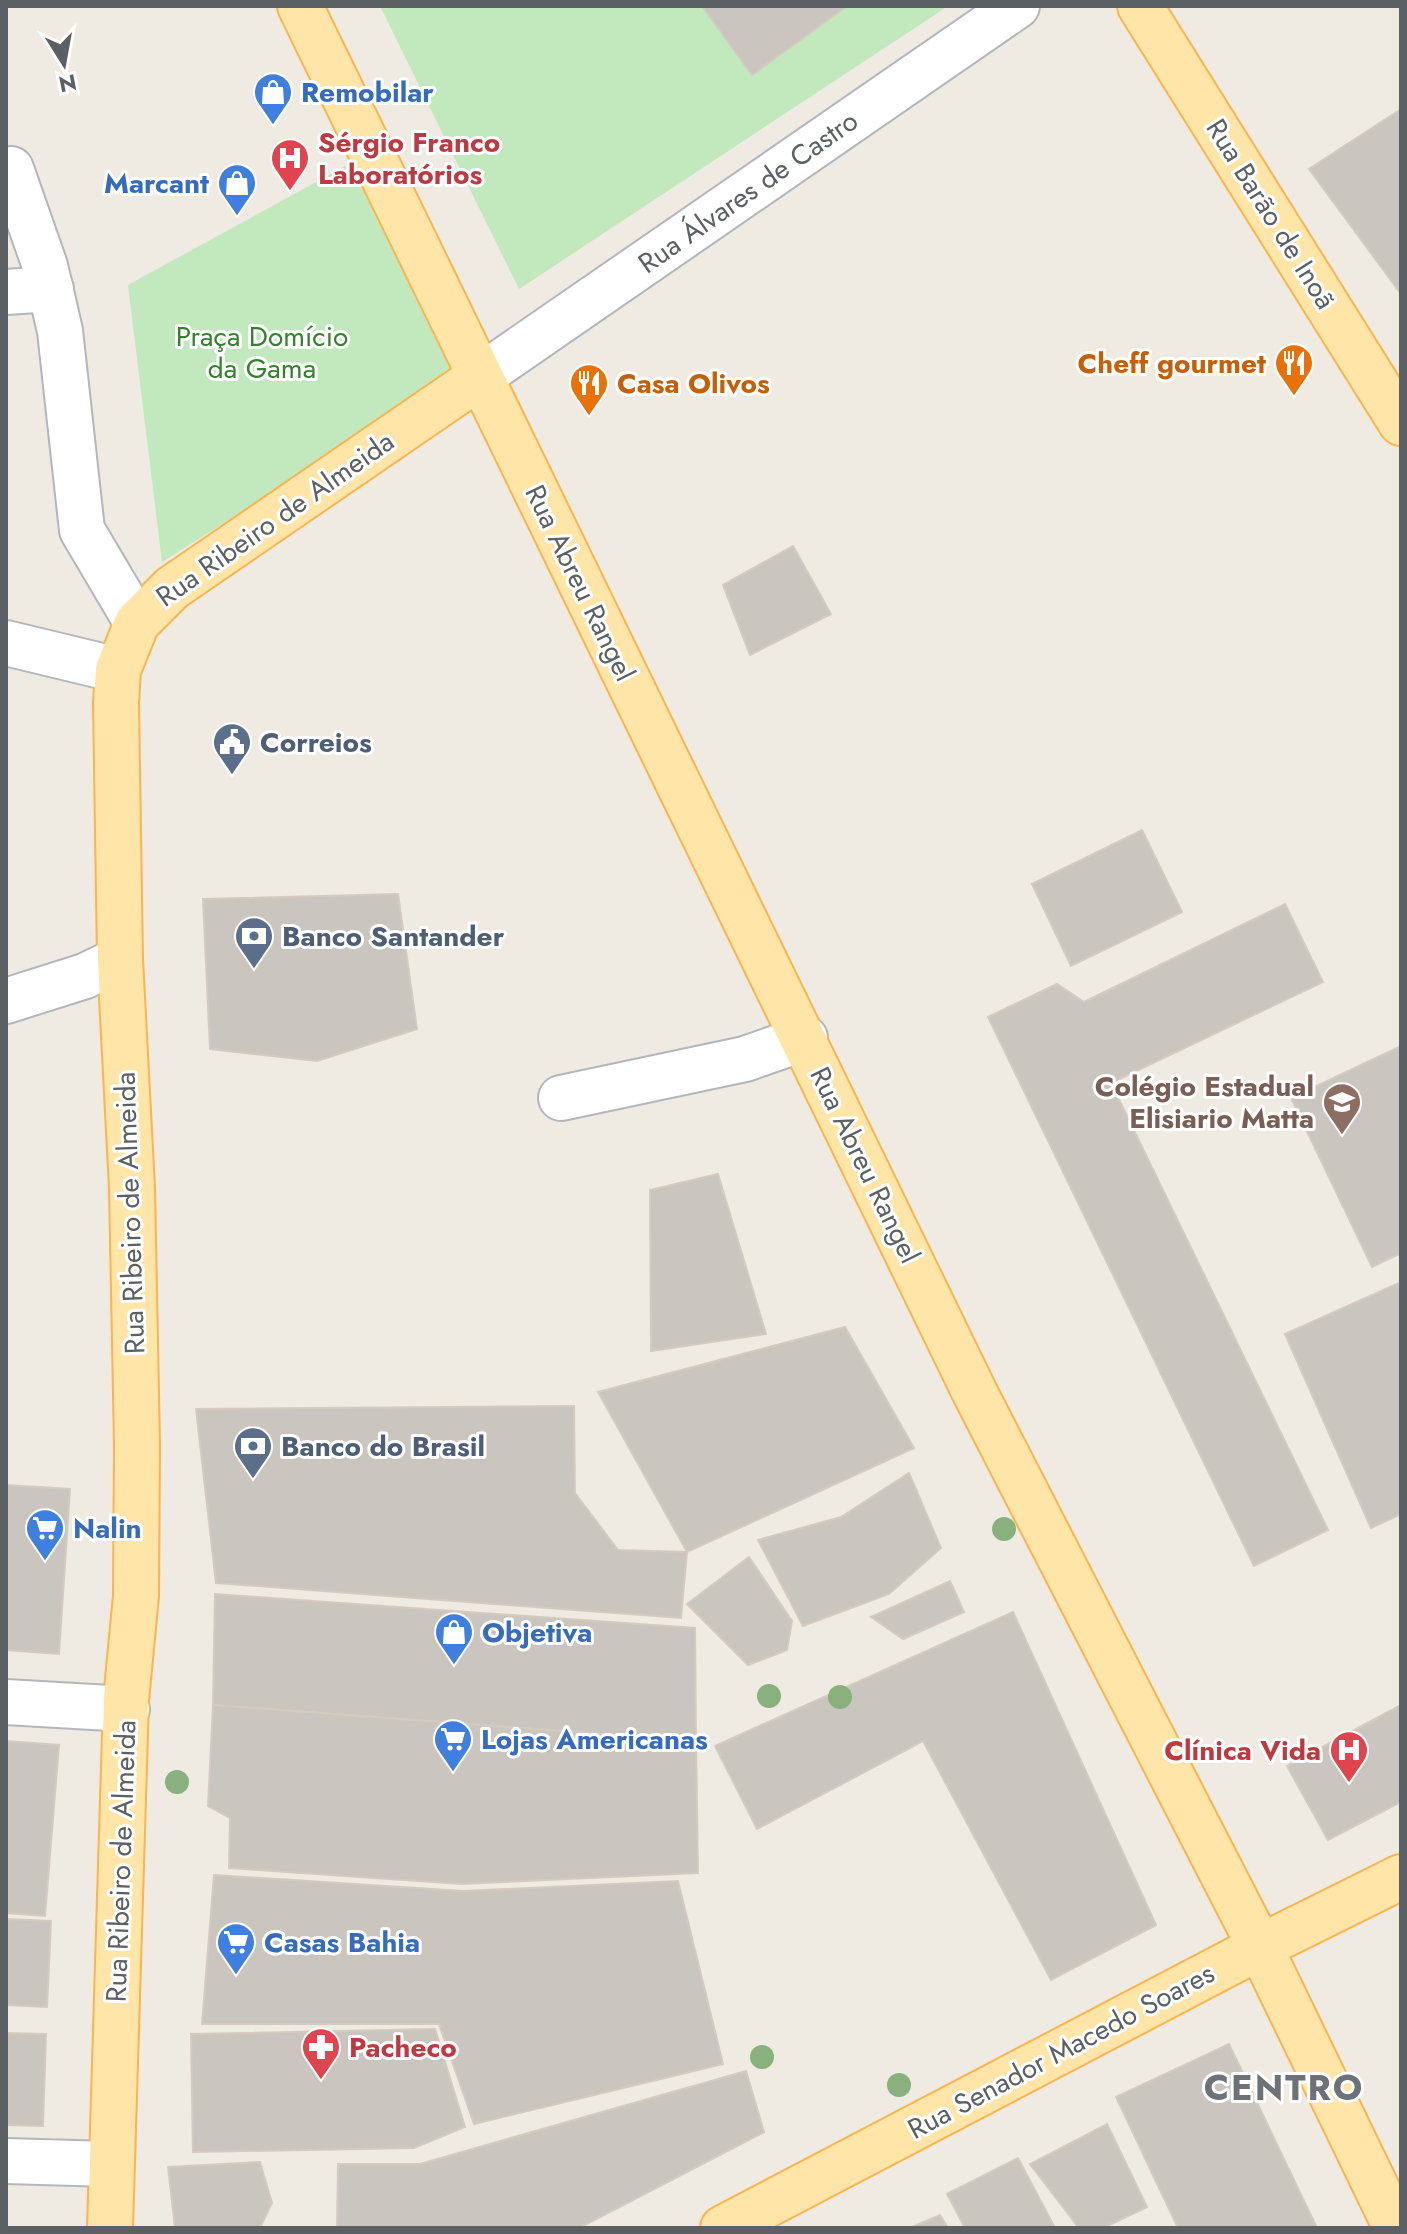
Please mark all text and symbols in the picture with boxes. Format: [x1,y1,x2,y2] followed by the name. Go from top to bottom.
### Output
[24,24,104,104] north arrow
[56,66,79,101] text: N
[252,71,294,126] shop icon: Remobilar
[301,72,434,113] place label: Remobilar
[630,101,866,283] street label: Rua Álvares de Castro
[1196,111,1346,317] street label: Rua Barão de Inoã
[318,122,500,195] place label: Sérgio Franco Laboratórios
[269,137,311,192] hospital icon: Sérgio Franco Laboratórios
[216,162,258,217] shop icon: Marcant
[104,163,209,204] place label: Marcant
[176,316,348,389] park label: Praça Domício da Gama
[1273,342,1315,397] restaurant icon: Cheff gourmet
[1078,343,1266,384] place label: Cheff gourmet
[568,362,610,417] restaurant icon: Casa Olivos
[617,363,770,404] place label: Casa Olivos
[148,421,402,617] street label: Rua Ribeiro de Almeida
[515,478,645,688] street label: Rua Abreu Rangel
[211,721,253,776] public building icon: Correios
[260,722,372,763] place label: Correios
[233,915,275,970] bank icon: Banco Santander
[282,916,505,957] place label: Banco Santander
[800,1060,930,1270] street label: Rua Abreu Rangel
[1095,1066,1314,1139] place label: Colégio Estadual Elisiario Matta
[105,1071,155,1355] street label: Rua Ribeiro de Almeida
[1321,1081,1363,1136] school or university icon: Colégio Estadual Elisiario Matta
[232,1425,274,1480] bank icon: Banco do Brasil
[281,1426,485,1467] place label: Banco do Brasil
[24,1507,66,1562] supermarket icon: Nalin
[73,1508,142,1549] place label: Nalin
[433,1611,475,1666] shop icon: Objetiva
[482,1612,592,1653] place label: Objetiva
[432,1718,474,1773] supermarket icon: Lojas Americanas
[96,1719,146,2003] street label: Rua Ribeiro de Almeida
[481,1719,708,1760] place label: Lojas Americanas
[1328,1729,1370,1784] hospital icon: Clínica Vida
[1164,1730,1321,1771] place label: Clínica Vida
[215,1921,257,1976] supermarket icon: Casas Bahia
[264,1922,420,1963] place label: Casas Bahia
[900,1953,1222,2149] street label: Rua Senador Macedo Soares
[300,2026,342,2081] pharmacy icon: Pacheco
[349,2027,457,2068] place label: Pacheco
[1204,2061,1364,2113] district label: CENTRO

